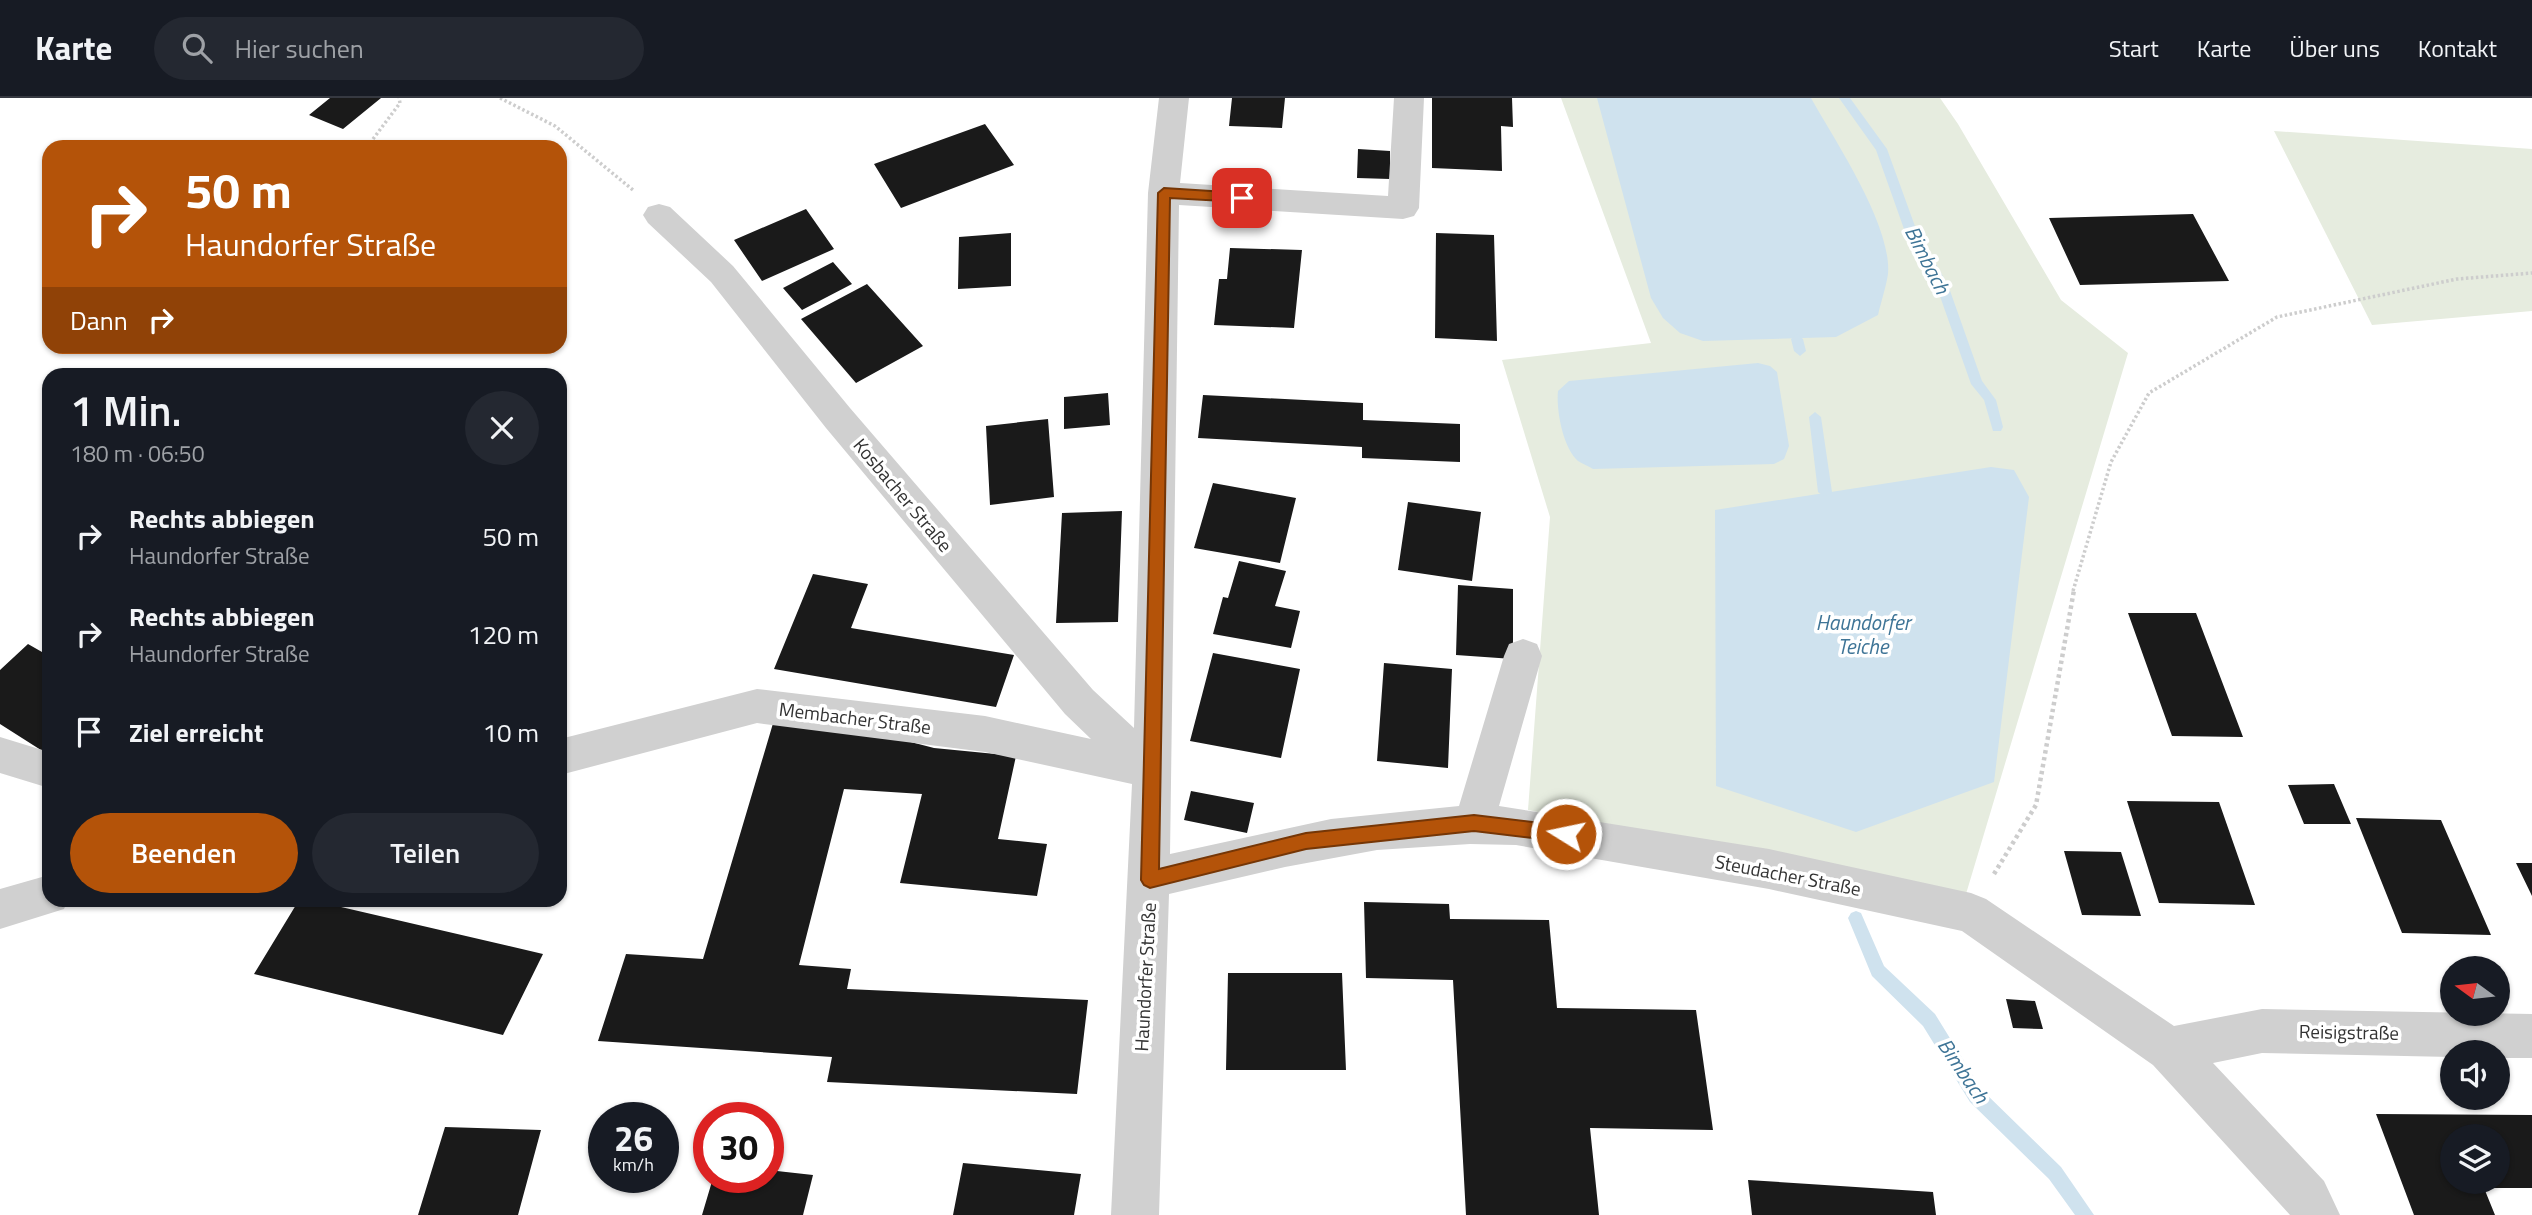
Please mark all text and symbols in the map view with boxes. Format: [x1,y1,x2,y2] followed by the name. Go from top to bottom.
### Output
[154,17,644,80] search box
[35,23,112,73] text: Karte
[178,29,216,67] icon: search
[234,29,364,68] text: Hier suchen
[2109,30,2159,66] text: Start
[2197,30,2251,66] text: Karte
[2289,30,2380,66] text: Über uns
[2418,30,2497,66] text: Kontakt
[185,152,292,227] text: 50 m
[70,168,161,259] icon: right
[1212,168,1272,228] pin
[1223,179,1261,217] icon: arrive
[185,220,436,268] text: Haundorfer Straße
[1897,220,1959,300] water label: Bimbach
[70,301,128,340] text: Dann
[142,301,180,339] icon: right
[70,378,182,442] text: 1 Min.
[465,391,539,465] button: close
[847,431,960,558] street label: Kosbacher Straße
[70,436,205,471] text: 180 m · 06:50
[129,499,315,538] text: Rechts abbiegen
[70,517,108,555] icon: right
[482,517,539,556] text: 50 m
[129,538,310,573] text: Haundorfer Straße
[129,597,315,636] text: Rechts abbiegen
[1816,606,1913,662] water label: Haundorfer Teiche
[70,615,108,653] icon: right
[468,615,539,654] text: 120 m
[129,636,310,671] text: Haundorfer Straße
[777,694,933,741] street label: Membacher Straße
[70,713,108,751] icon: arrive
[129,713,264,752] text: Ziel erreicht
[482,713,539,752] text: 10 m
[1529,797,1603,871] position arrow
[70,813,298,893] button: Beenden
[312,813,539,893] button: Teilen
[1713,846,1864,903] street label: Steudacher Straße
[1126,902,1163,1052] street label: Haundorfer Straße
[2440,956,2510,1026] north arrow
[2440,956,2510,1194] map controls
[2299,1016,2399,1047] street label: Reisigstraße
[1930,1031,1998,1110] water label: Bimbach
[2440,1040,2510,1110] button: sound
[693,1102,784,1193] speed limit sign: 30
[614,1111,653,1165] text: 26
[2440,1124,2510,1194] button: layers
[613,1151,654,1178] text: km/h

